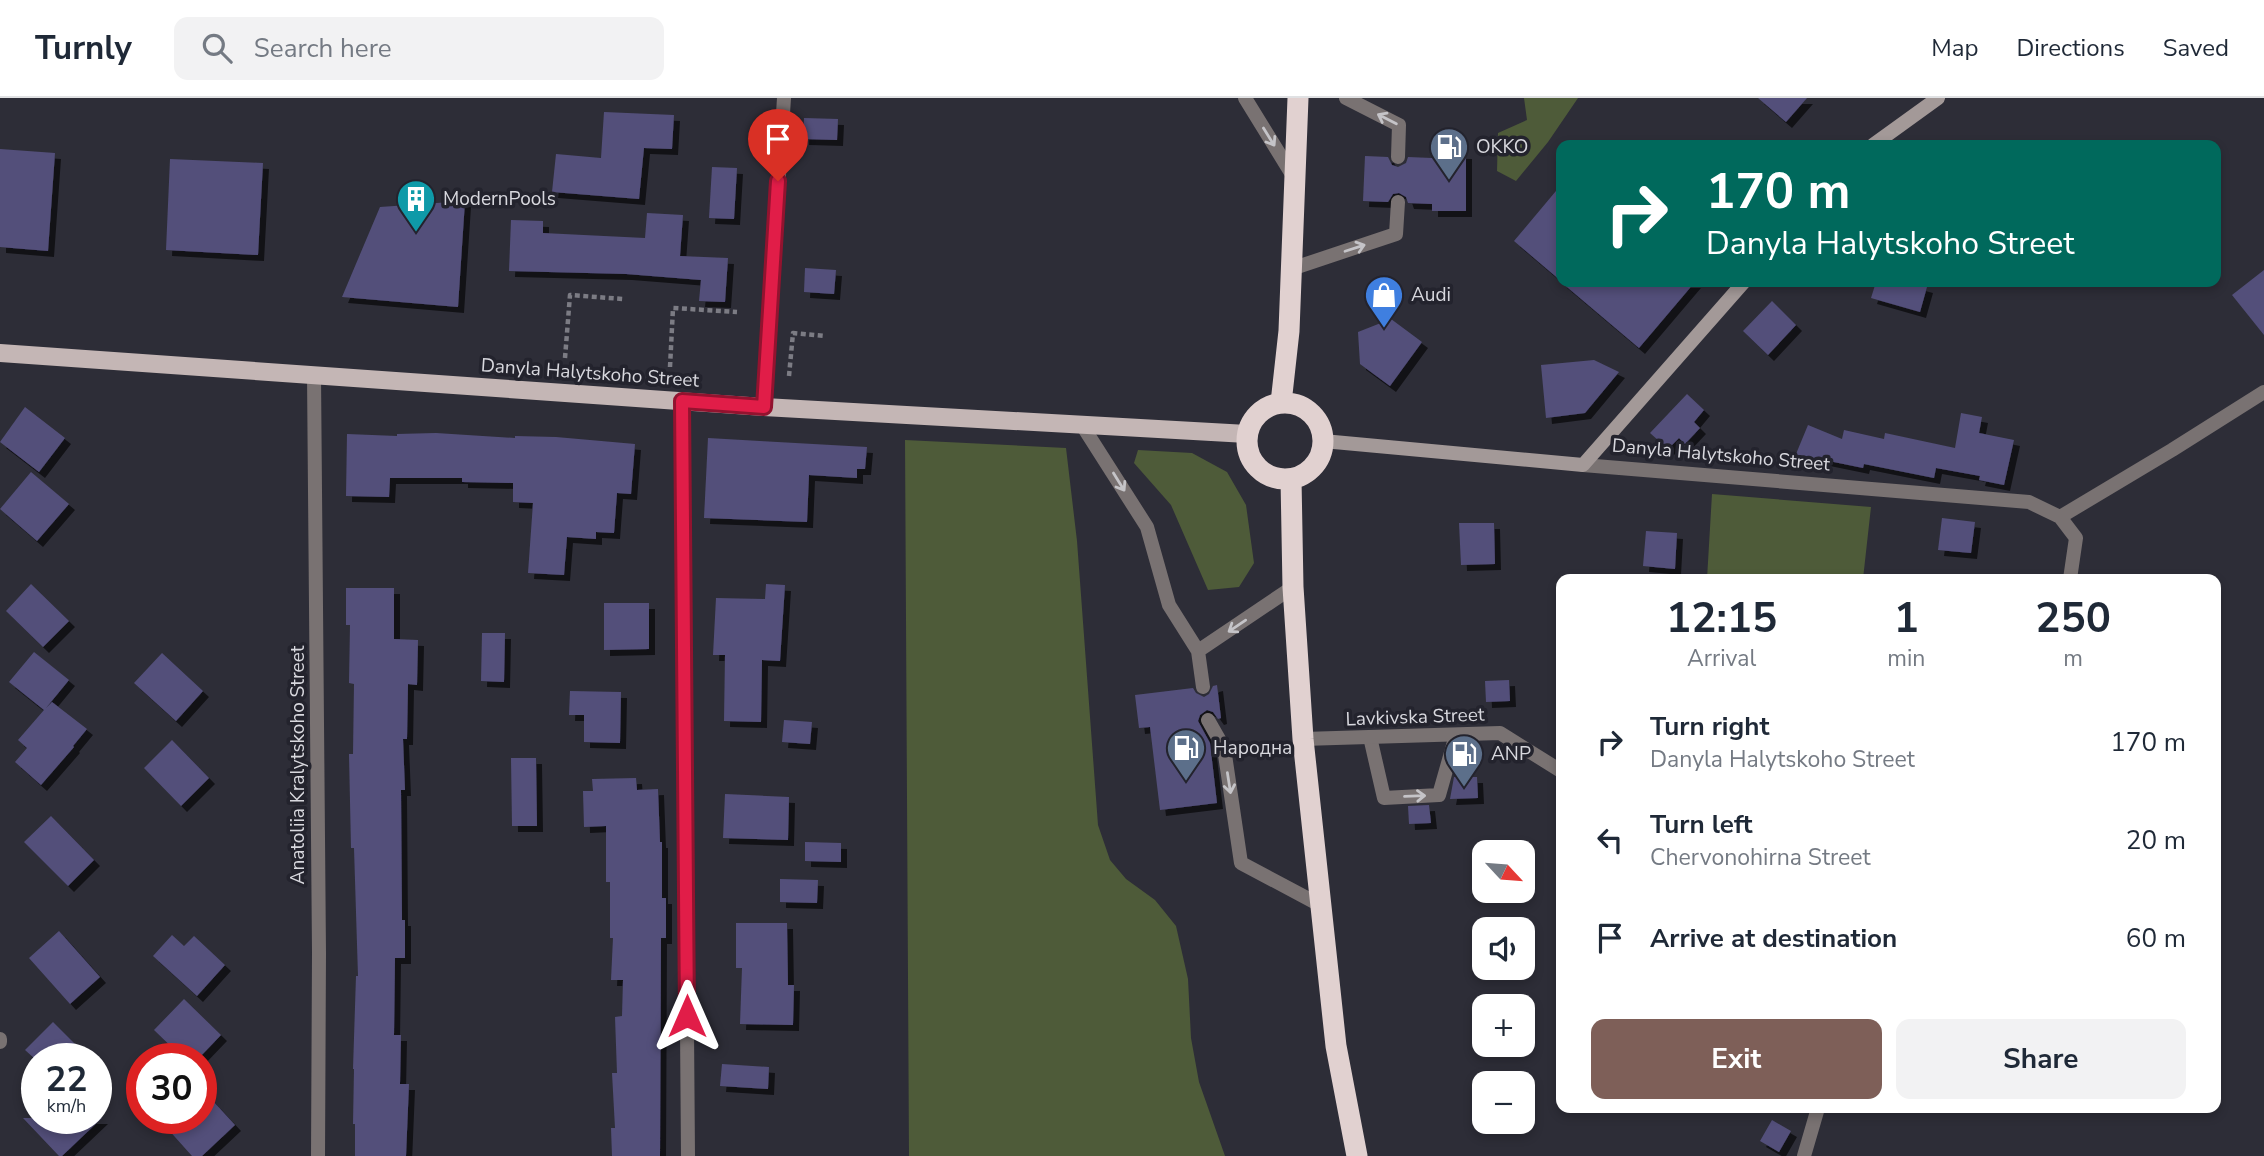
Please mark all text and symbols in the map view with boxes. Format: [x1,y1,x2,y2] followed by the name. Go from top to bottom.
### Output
[174,17,664,80] search box
[35,26,132,71] text: Turnly
[198,29,236,67] icon: search
[254,31,392,66] text: Search here
[1931,32,1978,64] text: Map
[2016,32,2125,64] text: Directions
[2163,32,2229,64] text: Saved
[748,109,808,181] pin
[1377,111,1398,125] one-way arrow
[759,120,797,158] icon: arrive
[1262,126,1276,146] one-way arrow
[1428,126,1470,181] fuel station icon: OKKO
[1476,134,1528,160] place label: OKKO
[1706,158,1850,225] text: 170 m
[1591,168,1682,259] icon: right
[395,178,437,233] building icon: ModernPools
[443,186,556,212] place label: ModernPools
[1706,222,2074,265] text: Danyla Halytskoho Street
[1344,240,1366,253] one-way arrow
[1363,274,1405,329] shop icon: Audi
[1411,282,1451,308] place label: Audi
[480,352,700,394] street label: Danyla Halytskoho Street
[1611,433,1831,478] street label: Danyla Halytskoho Street
[1112,472,1126,492] one-way arrow
[1666,590,1777,647] text: 12:15
[1894,590,1919,647] text: 1
[2035,590,2111,647] text: 250
[1227,619,1247,633] one-way arrow
[1687,643,1756,674] text: Arrival
[1887,643,1925,674] text: min
[2063,643,2083,674] text: m
[285,645,311,884] street label: Anatoliia Kralytskoho Street
[1345,702,1485,732] street label: Lavkivska Street
[1650,709,1769,744] text: Turn right
[1591,723,1629,761] icon: right
[2110,725,2186,760] text: 170 m
[1165,727,1207,782] fuel station icon: Народна
[1443,733,1485,788] fuel station icon: ANP
[1213,735,1292,761] place label: Народна
[1491,741,1531,767] place label: ANP
[1650,744,1915,775] text: Danyla Halytskoho Street
[1223,772,1236,794] one-way arrow
[1403,790,1426,803] one-way arrow
[1650,807,1753,842] text: Turn left
[1591,821,1629,859] icon: left
[2126,823,2186,858] text: 20 m
[1472,840,1535,903] north arrow
[1472,840,1535,1134] map controls
[1650,842,1871,873] text: Chervonohirna Street
[1472,917,1535,980] button: sound
[1591,919,1629,957] icon: arrive
[1650,921,1897,956] text: Arrive at destination
[2126,921,2186,956] text: 60 m
[650,979,724,1053] position arrow
[1472,994,1535,1057] button: +
[1591,1019,1882,1099] button: Exit
[1896,1019,2186,1099] button: Share
[126,1043,217,1134] speed limit sign: 30
[45,1056,88,1103] text: 22
[1472,1071,1535,1134] button: −
[47,1094,86,1118] text: km/h

